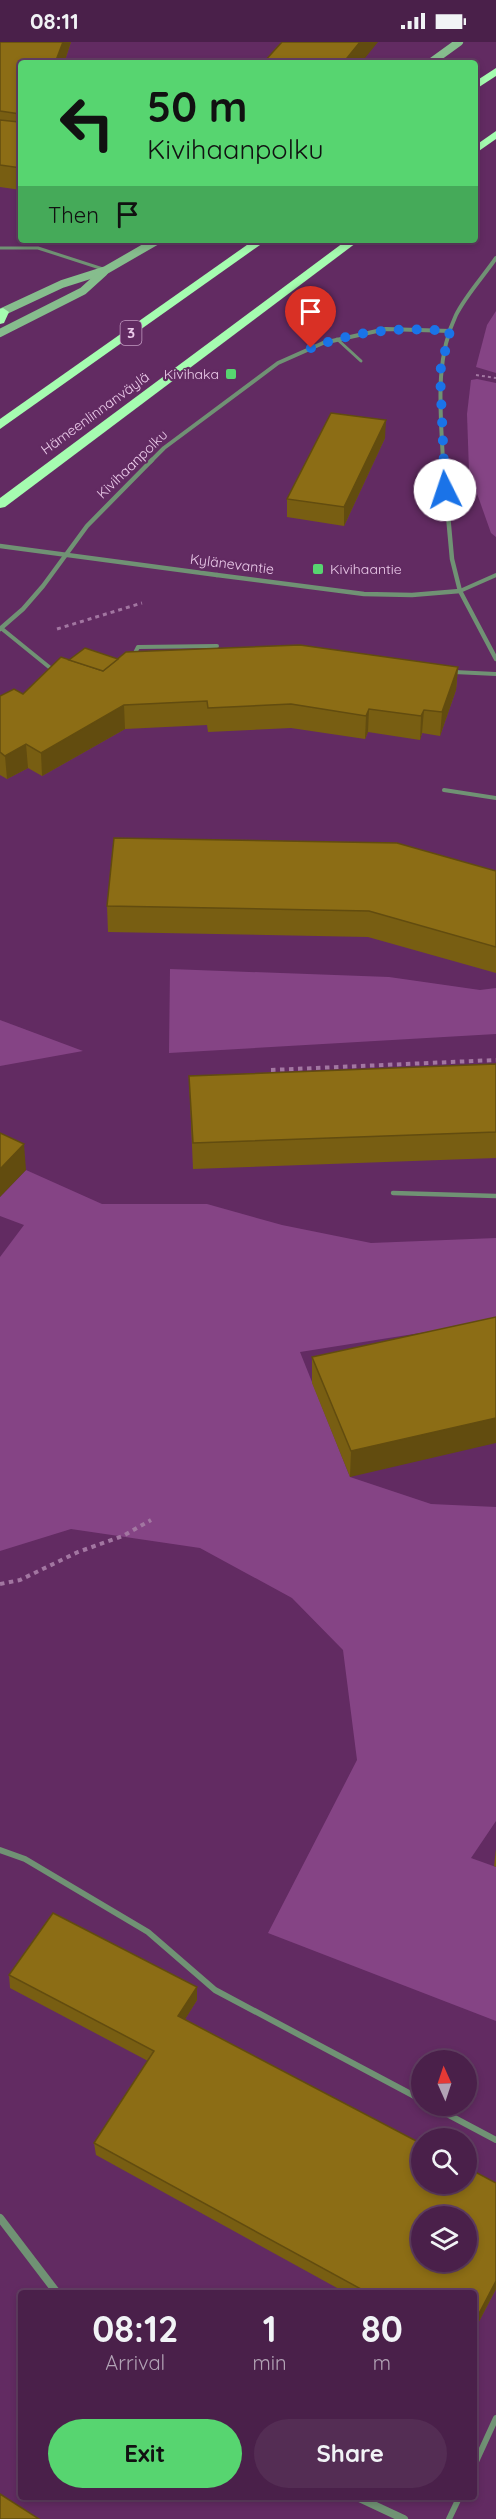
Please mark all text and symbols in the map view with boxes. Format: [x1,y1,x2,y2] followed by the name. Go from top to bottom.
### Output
[30,7,79,35] text: 08:11
[147,80,247,133] text: 50 m
[48,84,126,162] icon: left
[147,132,324,166] text: Kivihaanpolku
[111,198,144,231] icon: arrive
[48,201,99,229] text: Then
[285,286,336,348] pin
[294,295,327,328] icon: arrive
[120,321,142,345] road number: 3
[164,365,219,383] place label: Kivihaka
[224,367,238,381] marker: Kivihaka
[37,368,153,458] street label: Hämeenlinnanväylä
[93,426,171,502] street label: Kivihaanpolku
[413,458,477,522] position arrow
[189,550,275,578] street label: Kylänevantie
[330,560,402,578] place label: Kivihaantie
[311,562,325,576] marker: Kivihaantie
[411,2050,477,2116] north arrow
[411,2050,477,2272] map controls
[411,2128,477,2194] button: search
[411,2206,477,2272] button: layers
[92,2306,178,2351] text: 08:12
[263,2306,277,2351] text: 1
[361,2306,403,2351] text: 80
[105,2350,165,2375] text: Arrival
[253,2350,287,2375] text: min
[373,2350,391,2375] text: m
[48,2419,242,2488] button: Exit
[254,2419,447,2488] button: Share

